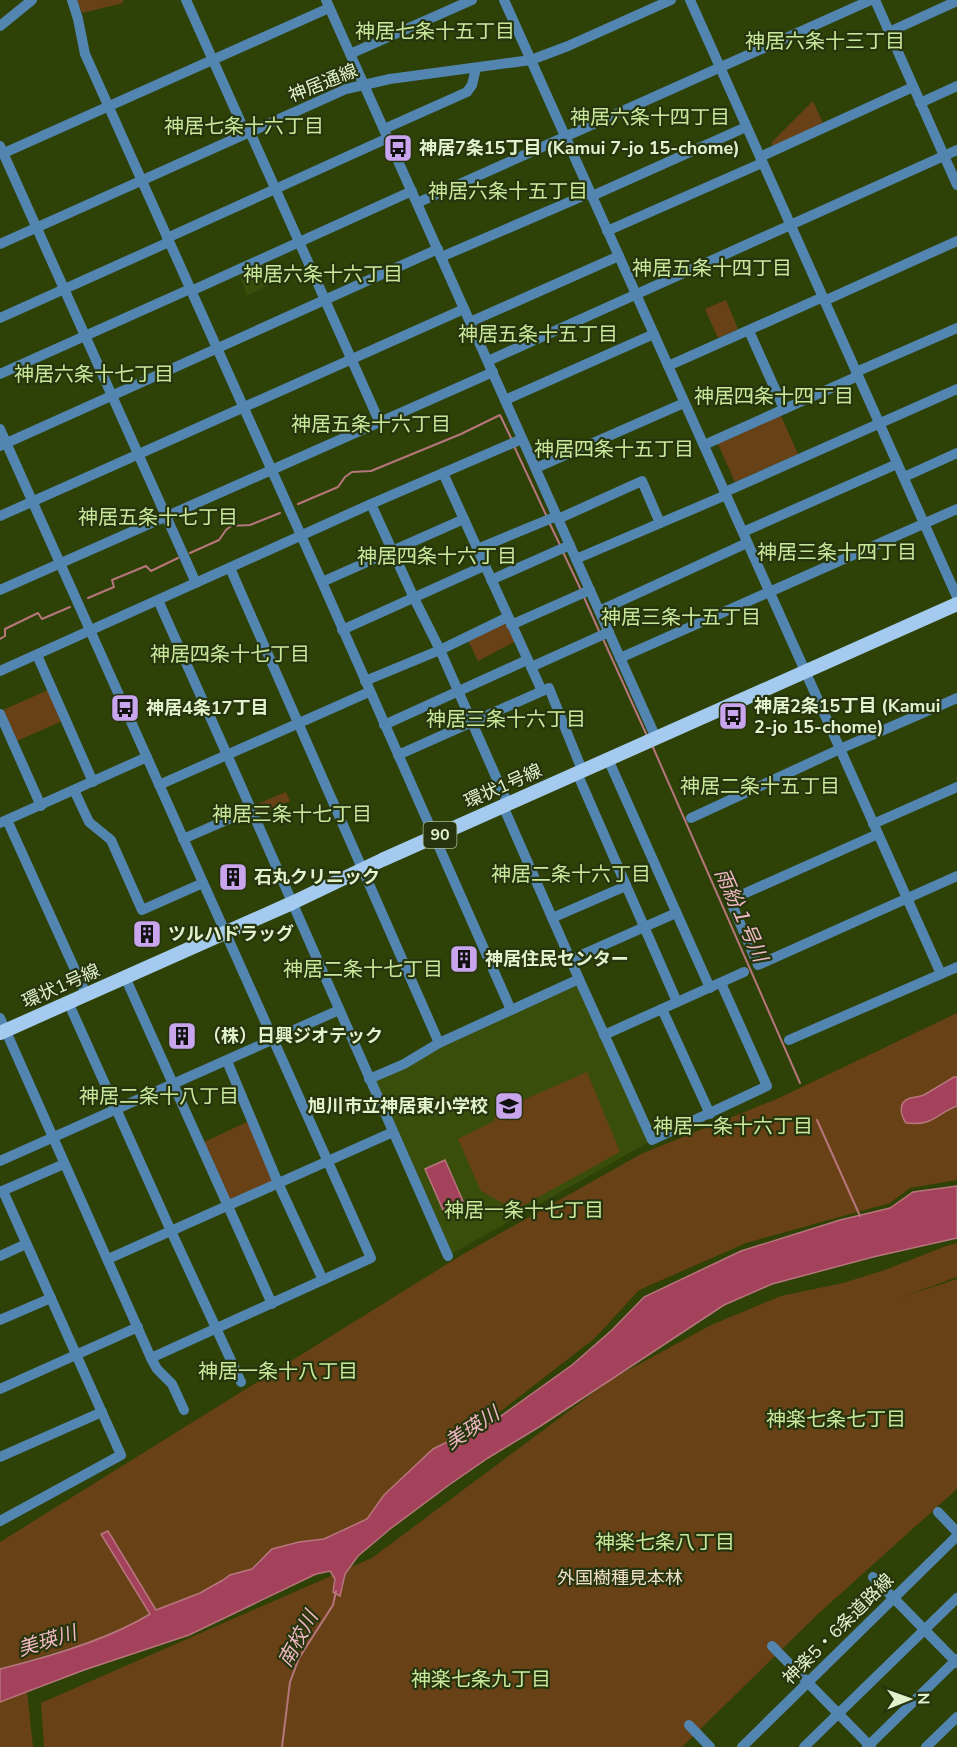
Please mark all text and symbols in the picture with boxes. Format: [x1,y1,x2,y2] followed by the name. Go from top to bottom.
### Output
[355,18,515,45] district label: 神居七条十五丁目
[745,28,905,55] district label: 神居六条十三丁目
[285,58,361,108] street label: 神居通線
[570,104,730,131] district label: 神居六条十四丁目
[164,113,324,140] district label: 神居七条十六丁目
[382,132,414,164] bus stop icon: 神居7条15丁目 (Kamui 7-jo 15-chome)
[419,136,740,160] place label: 神居7条15丁目 (Kamui 7-jo 15-chome)
[428,178,588,205] district label: 神居六条十五丁目
[632,255,792,282] district label: 神居五条十四丁目
[243,261,403,288] district label: 神居六条十六丁目
[458,321,618,348] district label: 神居五条十五丁目
[14,361,174,388] district label: 神居六条十七丁目
[694,383,854,410] district label: 神居四条十四丁目
[291,411,451,438] district label: 神居五条十六丁目
[534,436,694,463] district label: 神居四条十五丁目
[78,504,238,531] district label: 神居五条十七丁目
[757,539,917,566] district label: 神居三条十四丁目
[357,543,517,570] district label: 神居四条十六丁目
[601,604,761,631] district label: 神居三条十五丁目
[150,641,310,668] district label: 神居四条十七丁目
[109,692,141,724] bus stop icon: 神居4条17丁目
[754,694,940,739] place label: 神居2条15丁目 (Kamui 2-jo 15-chome)
[146,696,268,720] place label: 神居4条17丁目
[717,700,749,732] bus stop icon: 神居2条15丁目 (Kamui 2-jo 15-chome)
[426,706,586,733] district label: 神居三条十六丁目
[460,758,546,814] street label: 環状1号線
[680,773,840,800] district label: 神居二条十五丁目
[212,801,372,828] district label: 神居三条十七丁目
[424,822,456,848] road number: 90
[217,861,249,893] building icon: 石丸クリニック
[491,861,651,888] district label: 神居二条十六丁目
[708,864,774,968] water label: 雨紛１号川
[254,865,380,889] place label: 石丸クリニック
[131,918,163,950] building icon: ツルハドラッグ
[168,922,294,946] place label: ツルハドラッグ
[448,943,480,975] building icon: 神居住民センター
[485,947,629,971] place label: 神居住民センター
[283,956,443,983] district label: 神居二条十七丁目
[18,958,104,1014] street label: 環状1号線
[166,1020,198,1052] building icon: （株）日興ジオテック
[203,1024,383,1048] place label: （株）日興ジオテック
[79,1083,239,1110] district label: 神居二条十八丁目
[493,1090,525,1122] school or university icon: 旭川市立神居東小学校
[308,1094,488,1118] place label: 旭川市立神居東小学校
[653,1113,813,1140] district label: 神居一条十六丁目
[444,1197,604,1224] district label: 神居一条十七丁目
[198,1358,358,1385] district label: 神居一条十八丁目
[439,1399,506,1456] water label: 美瑛川
[766,1406,906,1433] district label: 神楽七条七丁目
[595,1529,735,1556] district label: 神楽七条八丁目
[557,1566,683,1590] park label: 外国樹種見本林
[777,1568,899,1690] street label: 神楽5・6条道路線
[272,1604,325,1672] water label: 南校川
[14,1619,82,1663] water label: 美瑛川
[411,1666,551,1693] district label: 神楽七条九丁目
[879,1669,939,1729] north arrow
[912,1693,934,1705] text: N

